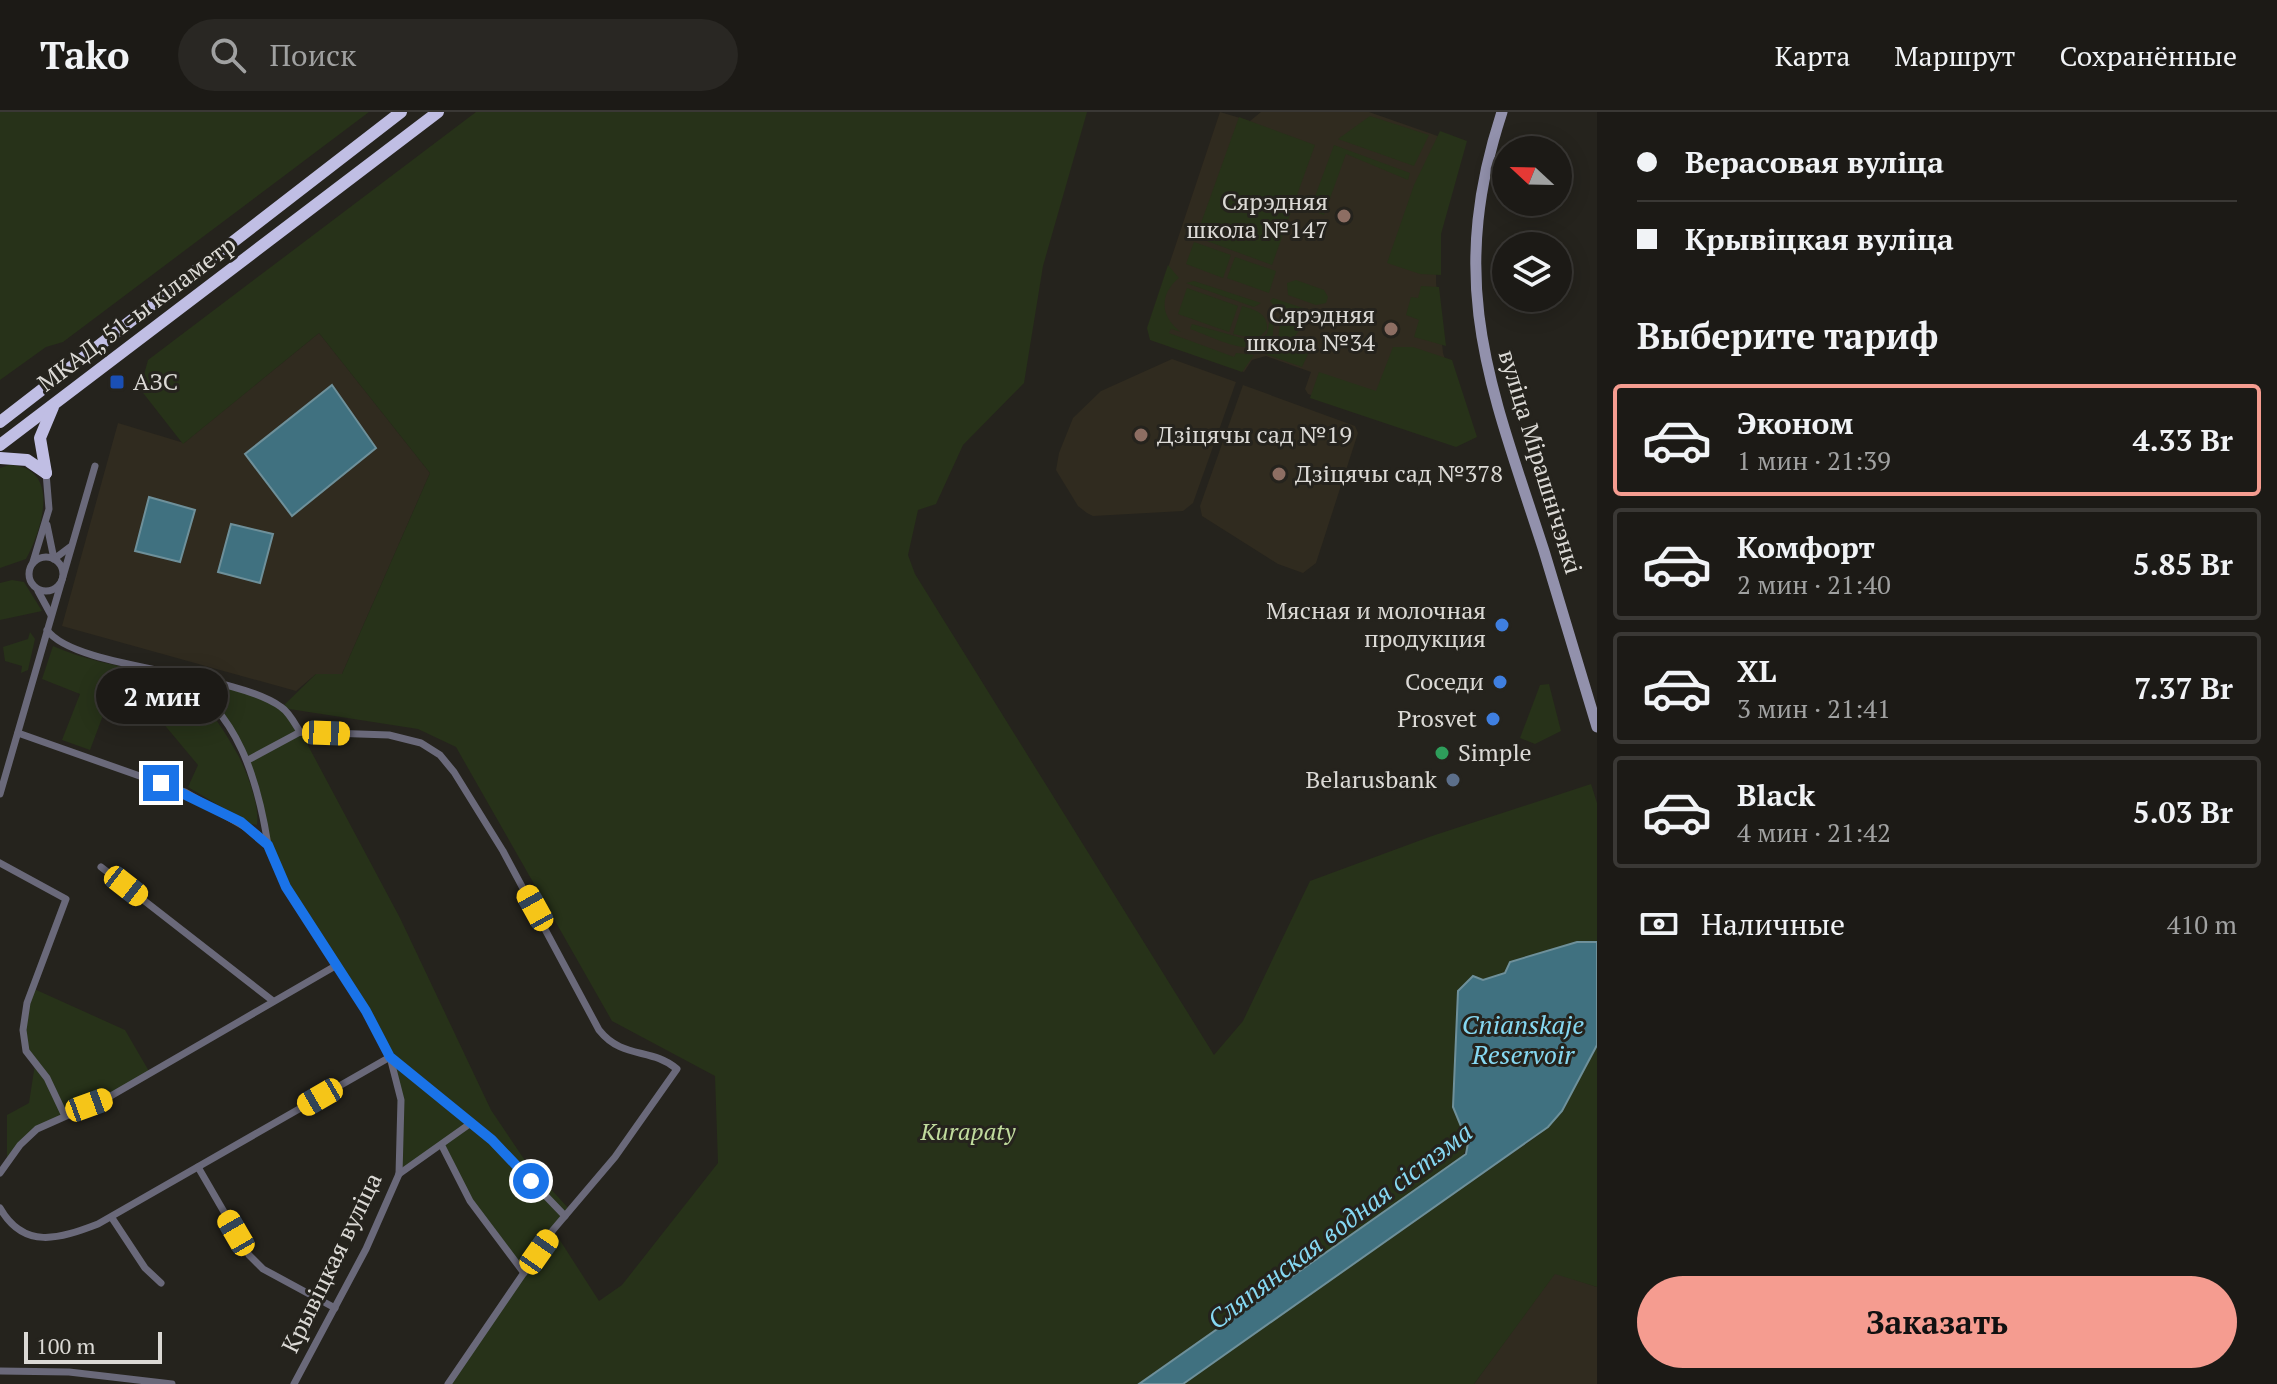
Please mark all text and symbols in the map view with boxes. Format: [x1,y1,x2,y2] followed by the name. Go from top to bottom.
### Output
[178,19,738,91] search box
[40,30,130,80] text: Tako
[206,33,250,77] icon: search
[270,35,356,75] text: Поиск
[1775,37,1850,74] text: Карта
[1894,37,2016,74] text: Маршрут
[2060,37,2237,74] text: Сохранённые
[1492,136,1572,216] north arrow
[1492,136,1572,312] map controls
[1685,142,1944,182] text: Верасовая вуліца
[1186,185,1328,245] place label: Сярэдняя школа №147
[1335,207,1353,225] marker: Сярэдняя школа №147
[1685,219,1954,259] text: Крывіцкая вуліца
[31,228,242,398] street label: МКАД, 51-ы кіламетр
[1492,232,1572,312] button: layers
[1246,298,1375,358] place label: Сярэдняя школа №34
[1637,312,1938,359] text: Выберите тариф
[1382,320,1400,338] marker: Сярэдняя школа №34
[1492,346,1590,578] street label: вуліца Мірашнічэнкі
[133,365,178,397] place label: АЗС
[108,373,126,391] marker: АЗС
[1737,403,1853,443] text: Эконом
[1641,404,1713,476] icon: car
[1157,418,1352,450] place label: Дзіцячы сад №19
[2133,420,2233,460] text: 4.33 Br
[1132,426,1150,444] marker: Дзіцячы сад №19
[1737,443,1891,477] text: 1 мин · 21:39
[1295,457,1503,489] place label: Дзіцячы сад №378
[1270,465,1288,483] marker: Дзіцячы сад №378
[1737,527,1875,567] text: Комфорт
[1641,528,1713,600] icon: car
[2133,544,2233,584] text: 5.85 Br
[1737,567,1891,601] text: 2 мин · 21:40
[1266,594,1486,654] place label: Мясная и молочная продукция
[1493,616,1511,634] marker: Мясная и молочная продукция
[1737,651,1776,691] text: XL
[1641,652,1713,724] icon: car
[1405,665,1484,697] place label: Соседи
[95,667,227,723] callout: 2 мин
[2134,668,2233,708] text: 7.37 Br
[1491,673,1509,691] marker: Соседи
[123,679,201,713] text: 2 мин
[1737,691,1891,725] text: 3 мин · 21:41
[1397,702,1477,734] place label: Prosvet
[1484,710,1502,728] marker: Prosvet
[302,720,350,746] car
[1458,736,1532,768] place label: Simple
[1433,744,1451,762] marker: Simple
[1306,763,1438,795] place label: Belarusbank
[143,765,179,801] route end
[1444,771,1462,789] marker: Belarusbank
[1737,775,1815,815] text: Black
[1641,776,1713,848] icon: car
[2133,792,2233,832] text: 5.03 Br
[1737,815,1891,849] text: 4 мин · 21:42
[100,862,152,910] car
[513,881,557,935] car
[1637,902,1681,946] icon: cash
[1701,904,1845,944] text: Наличные
[2167,907,2237,941] text: 410 m
[1462,1007,1584,1071] water label: Cnianskaje Reservoir
[293,1075,347,1119] car
[62,1086,116,1124] car
[1200,1114,1479,1336] water label: Сляпянская водная сістэма
[920,1115,1016,1147] park label: Kurapaty
[513,1163,549,1199] route start
[274,1167,389,1358] street label: Крывіцкая вуліца
[214,1206,258,1260] car
[515,1225,563,1279] car
[1637,1276,2237,1368] button: Заказать
[24,1328,162,1364] scale bar
[36,1331,96,1360] text: 100 m

